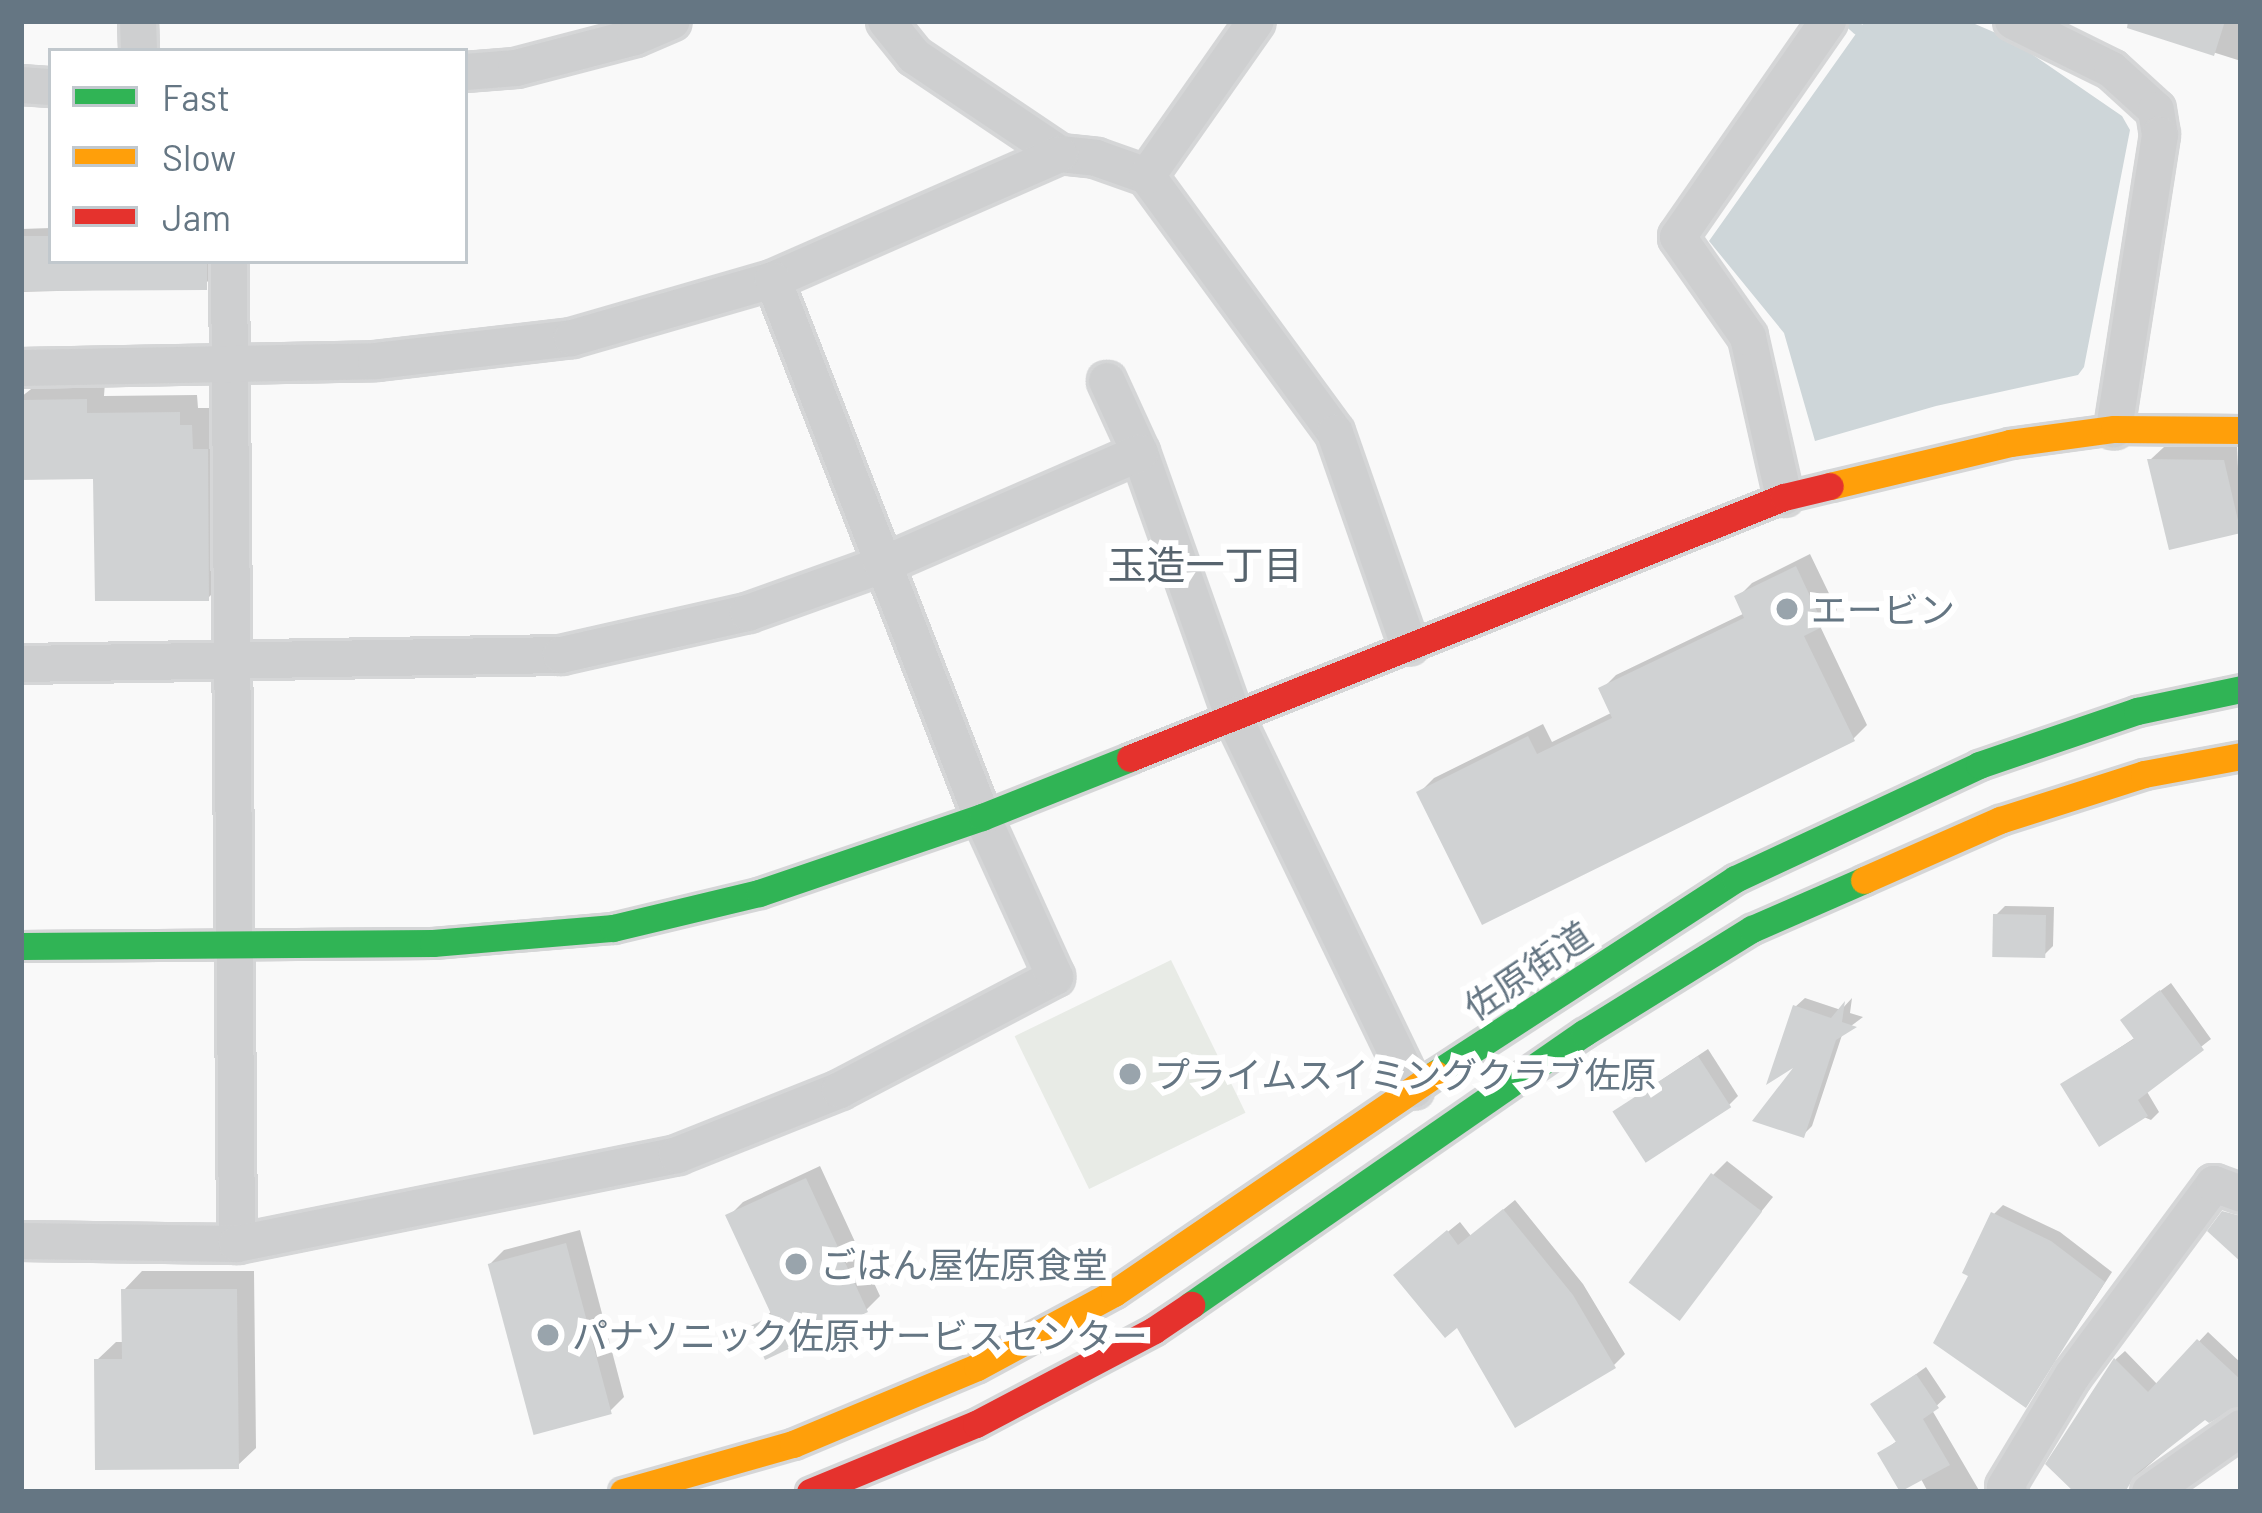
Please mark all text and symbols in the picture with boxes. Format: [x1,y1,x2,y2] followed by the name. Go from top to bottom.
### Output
[48,48,468,264] legend
[162,75,230,118] text: Fast
[162,135,236,178] text: Slow
[162,195,231,238] text: Jam
[1108,541,1302,587] district label: 玉造一丁目
[1811,587,1955,631] place label: エービン
[1774,596,1800,622] marker: エービン
[1455,912,1599,1028] street label: 佐原街道
[1154,1052,1658,1096] place label: プライムスイミングクラブ佐原
[1117,1061,1143,1087] marker: プライムスイミングクラブ佐原
[820,1242,1108,1286] place label: ごはん屋佐原食堂
[783,1251,809,1277] marker: ごはん屋佐原食堂
[572,1313,1148,1357] place label: パナソニック佐原サービスセンター
[535,1322,561,1348] marker: パナソニック佐原サービスセンター

